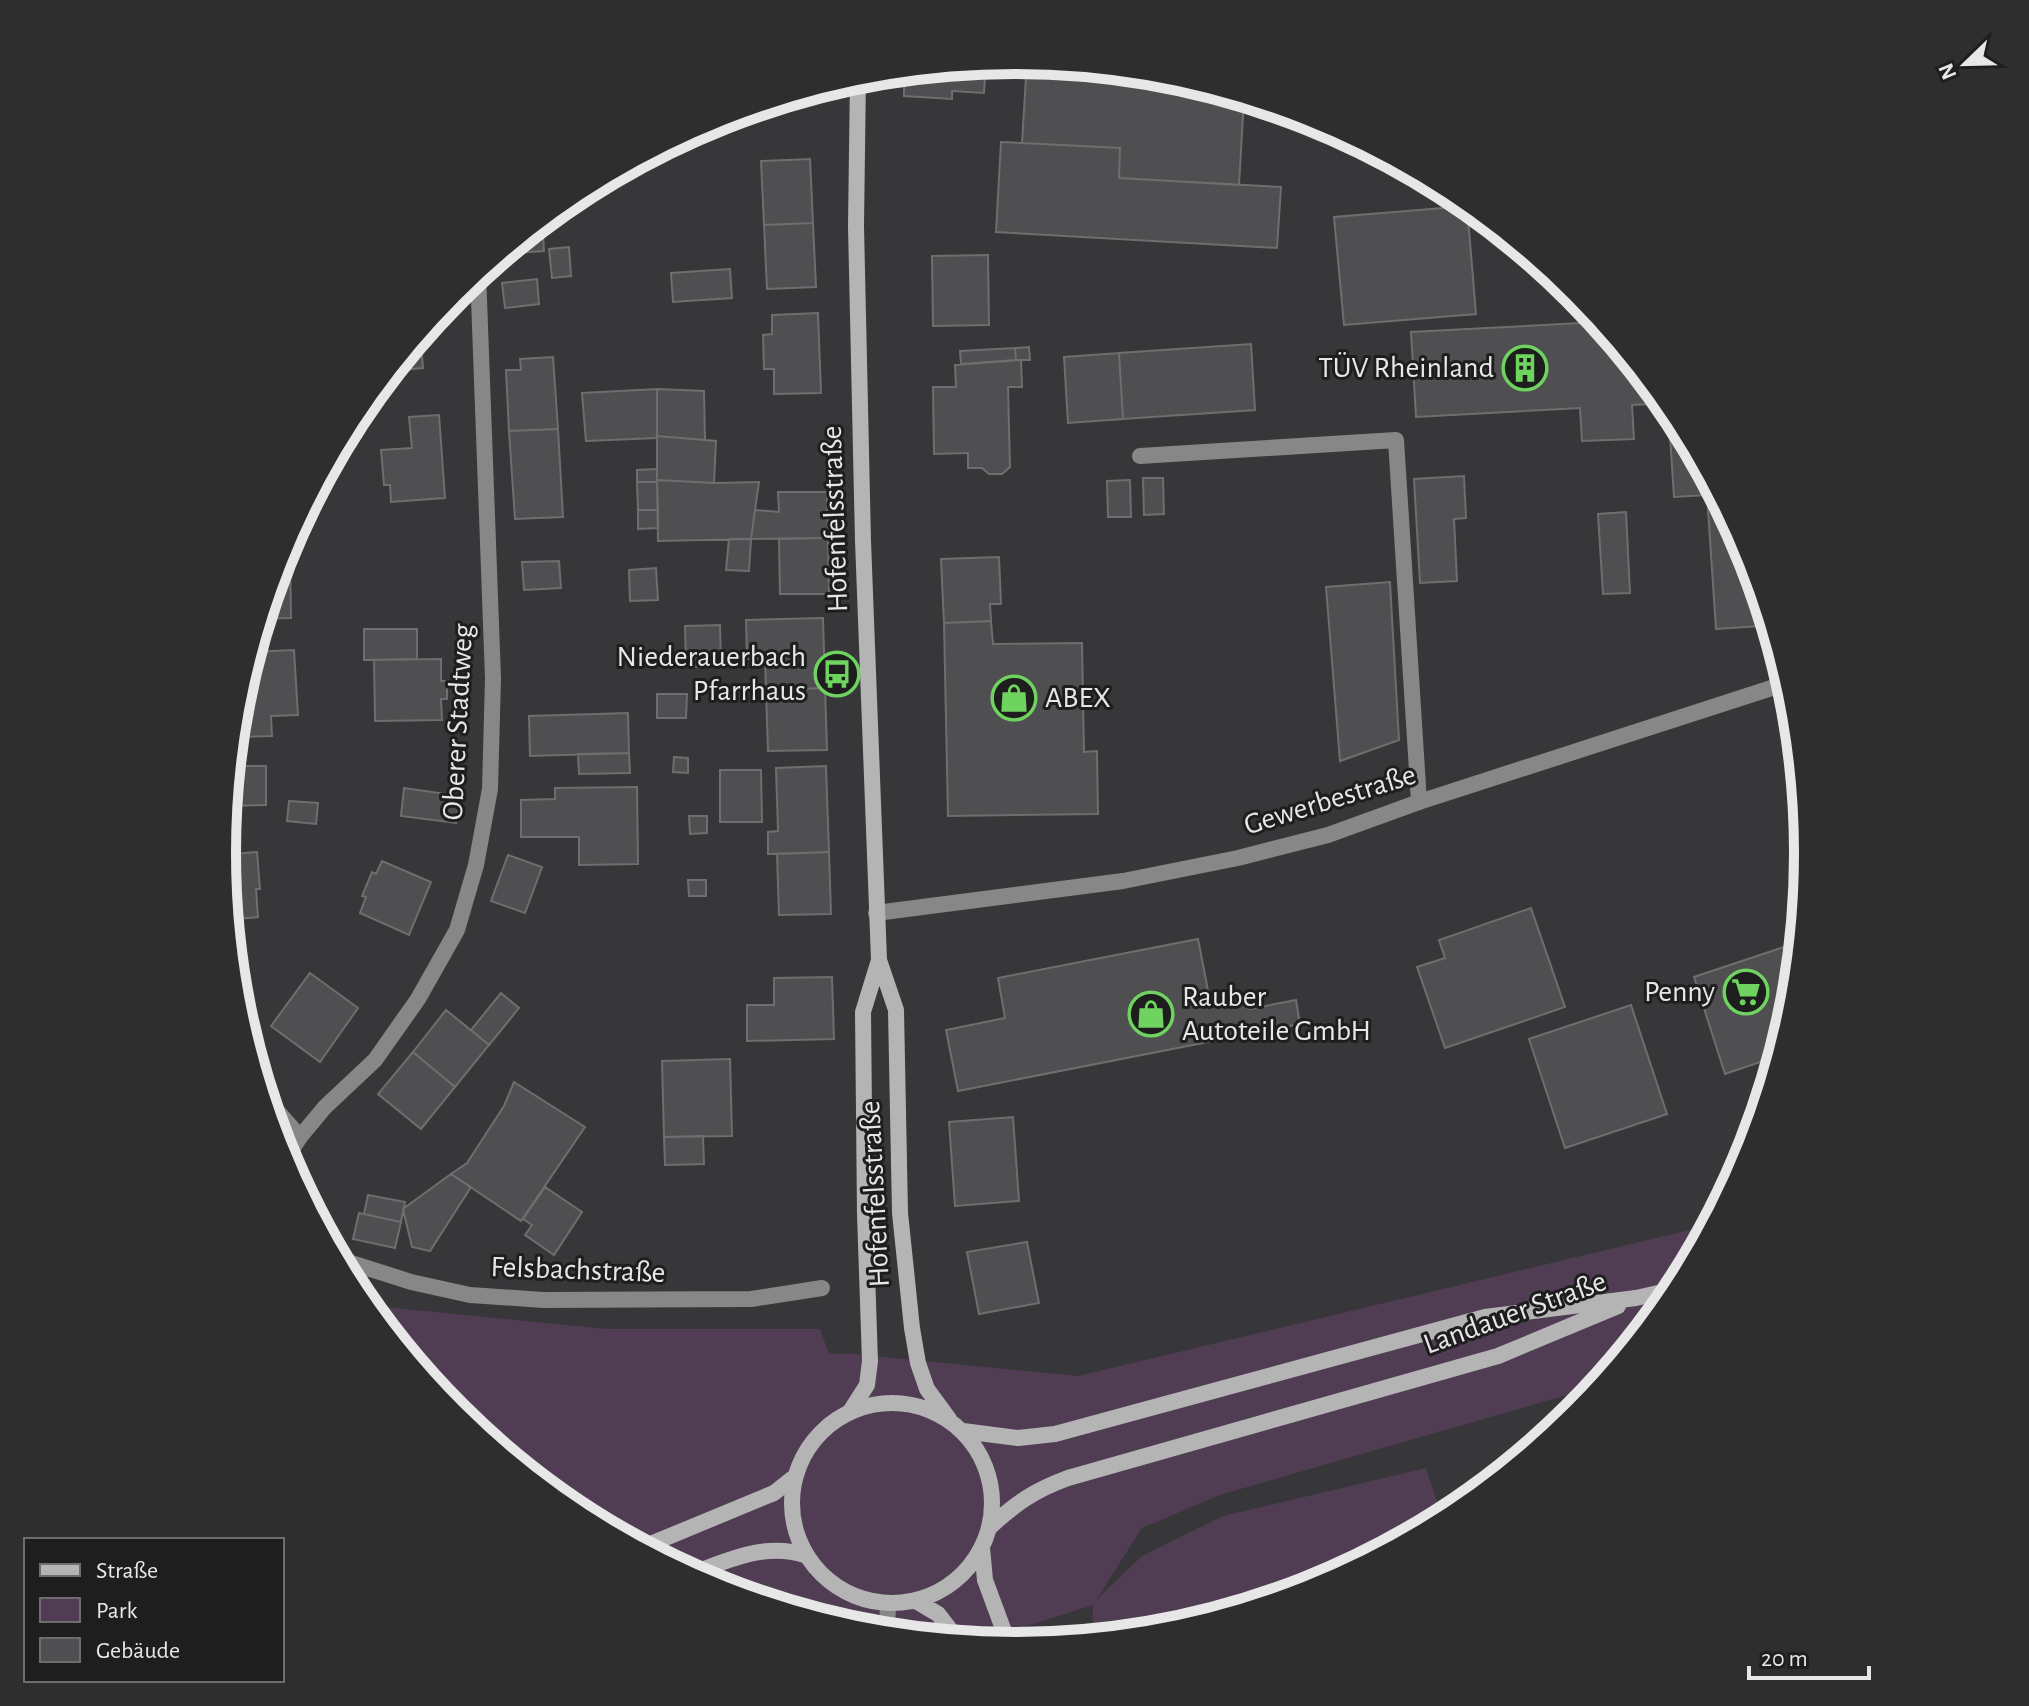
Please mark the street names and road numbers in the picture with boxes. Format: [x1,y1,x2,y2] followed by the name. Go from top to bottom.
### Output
[817,425,853,613] street label: Hofenfelsstraße
[438,622,478,821] street label: Oberer Stadtweg
[1240,760,1420,840] street label: Gewerbestraße
[855,1100,895,1288] street label: Hofenfelsstraße
[490,1252,666,1288] street label: Felsbachstraße
[1420,1266,1610,1360] street label: Landauer Straße

